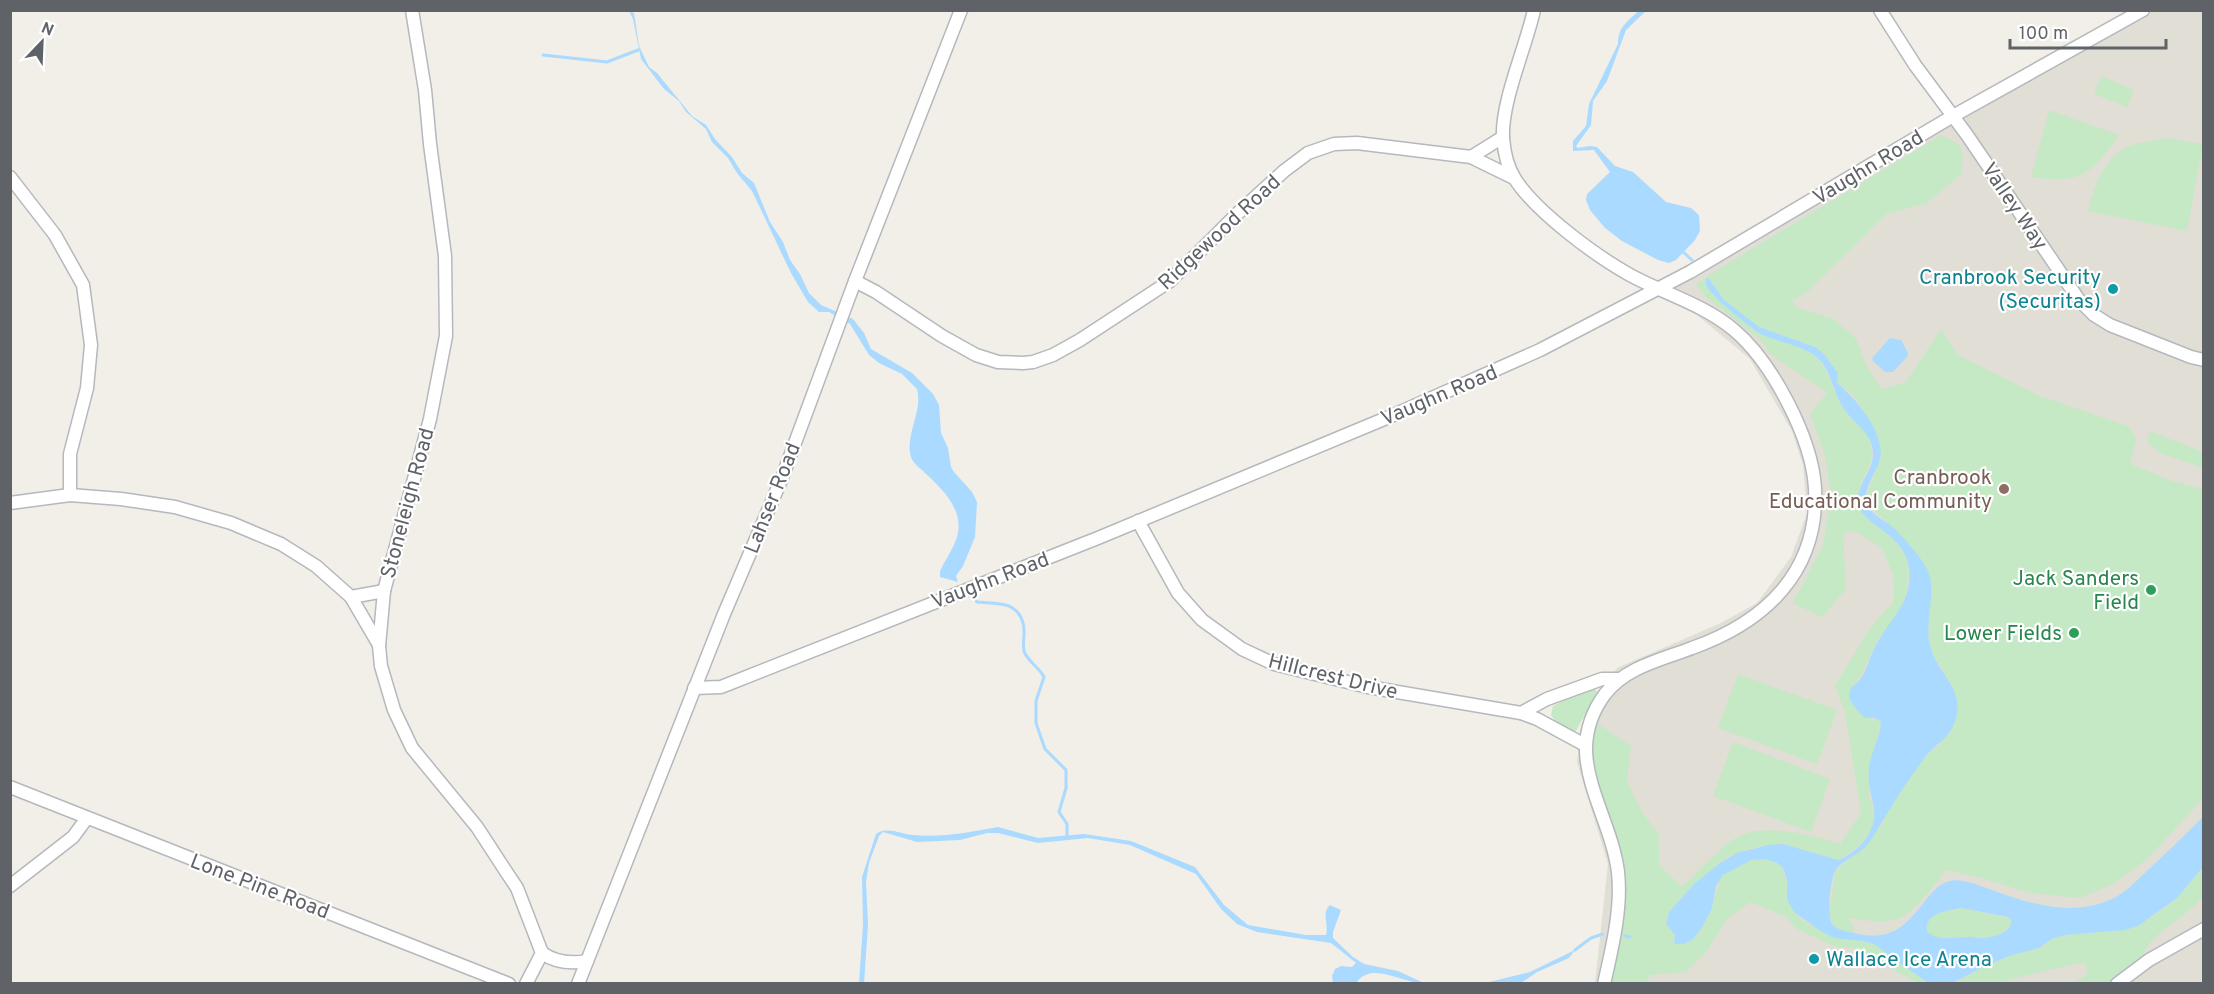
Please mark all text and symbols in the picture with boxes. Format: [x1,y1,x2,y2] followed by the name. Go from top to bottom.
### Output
[12,12,72,72] north arrow
[2010,12,2166,50] scale bar
[38,19,56,41] text: N
[2019,23,2068,46] text: 100 m
[1809,125,1929,212] street label: Vaughn Road
[1975,158,2053,256] street label: Valley Way
[1153,169,1287,297] street label: Ridgewood Road
[1919,265,2101,316] place label: Cranbrook Security (Securitas)
[2106,282,2120,296] marker: Cranbrook Security (Securitas)
[1377,360,1502,433] street label: Vaughn Road
[375,425,441,581] street label: Stoneleigh Road
[739,439,808,558] street label: Lahser Road
[1769,465,1992,516] place label: Cranbrook Educational Community
[1997,482,2011,496] marker: Cranbrook Educational Community
[928,547,1053,616] street label: Vaughn Road
[2012,566,2139,617] place label: Jack Sanders Field
[2144,583,2158,597] marker: Jack Sanders Field
[1944,621,2062,648] place label: Lower Fields
[2067,626,2081,640] marker: Lower Fields
[1265,648,1400,707] street label: Hillcrest Drive
[186,848,333,926] street label: Lone Pine Road
[1826,947,1992,974] place label: Wallace Ice Arena
[1807,952,1821,966] marker: Wallace Ice Arena

